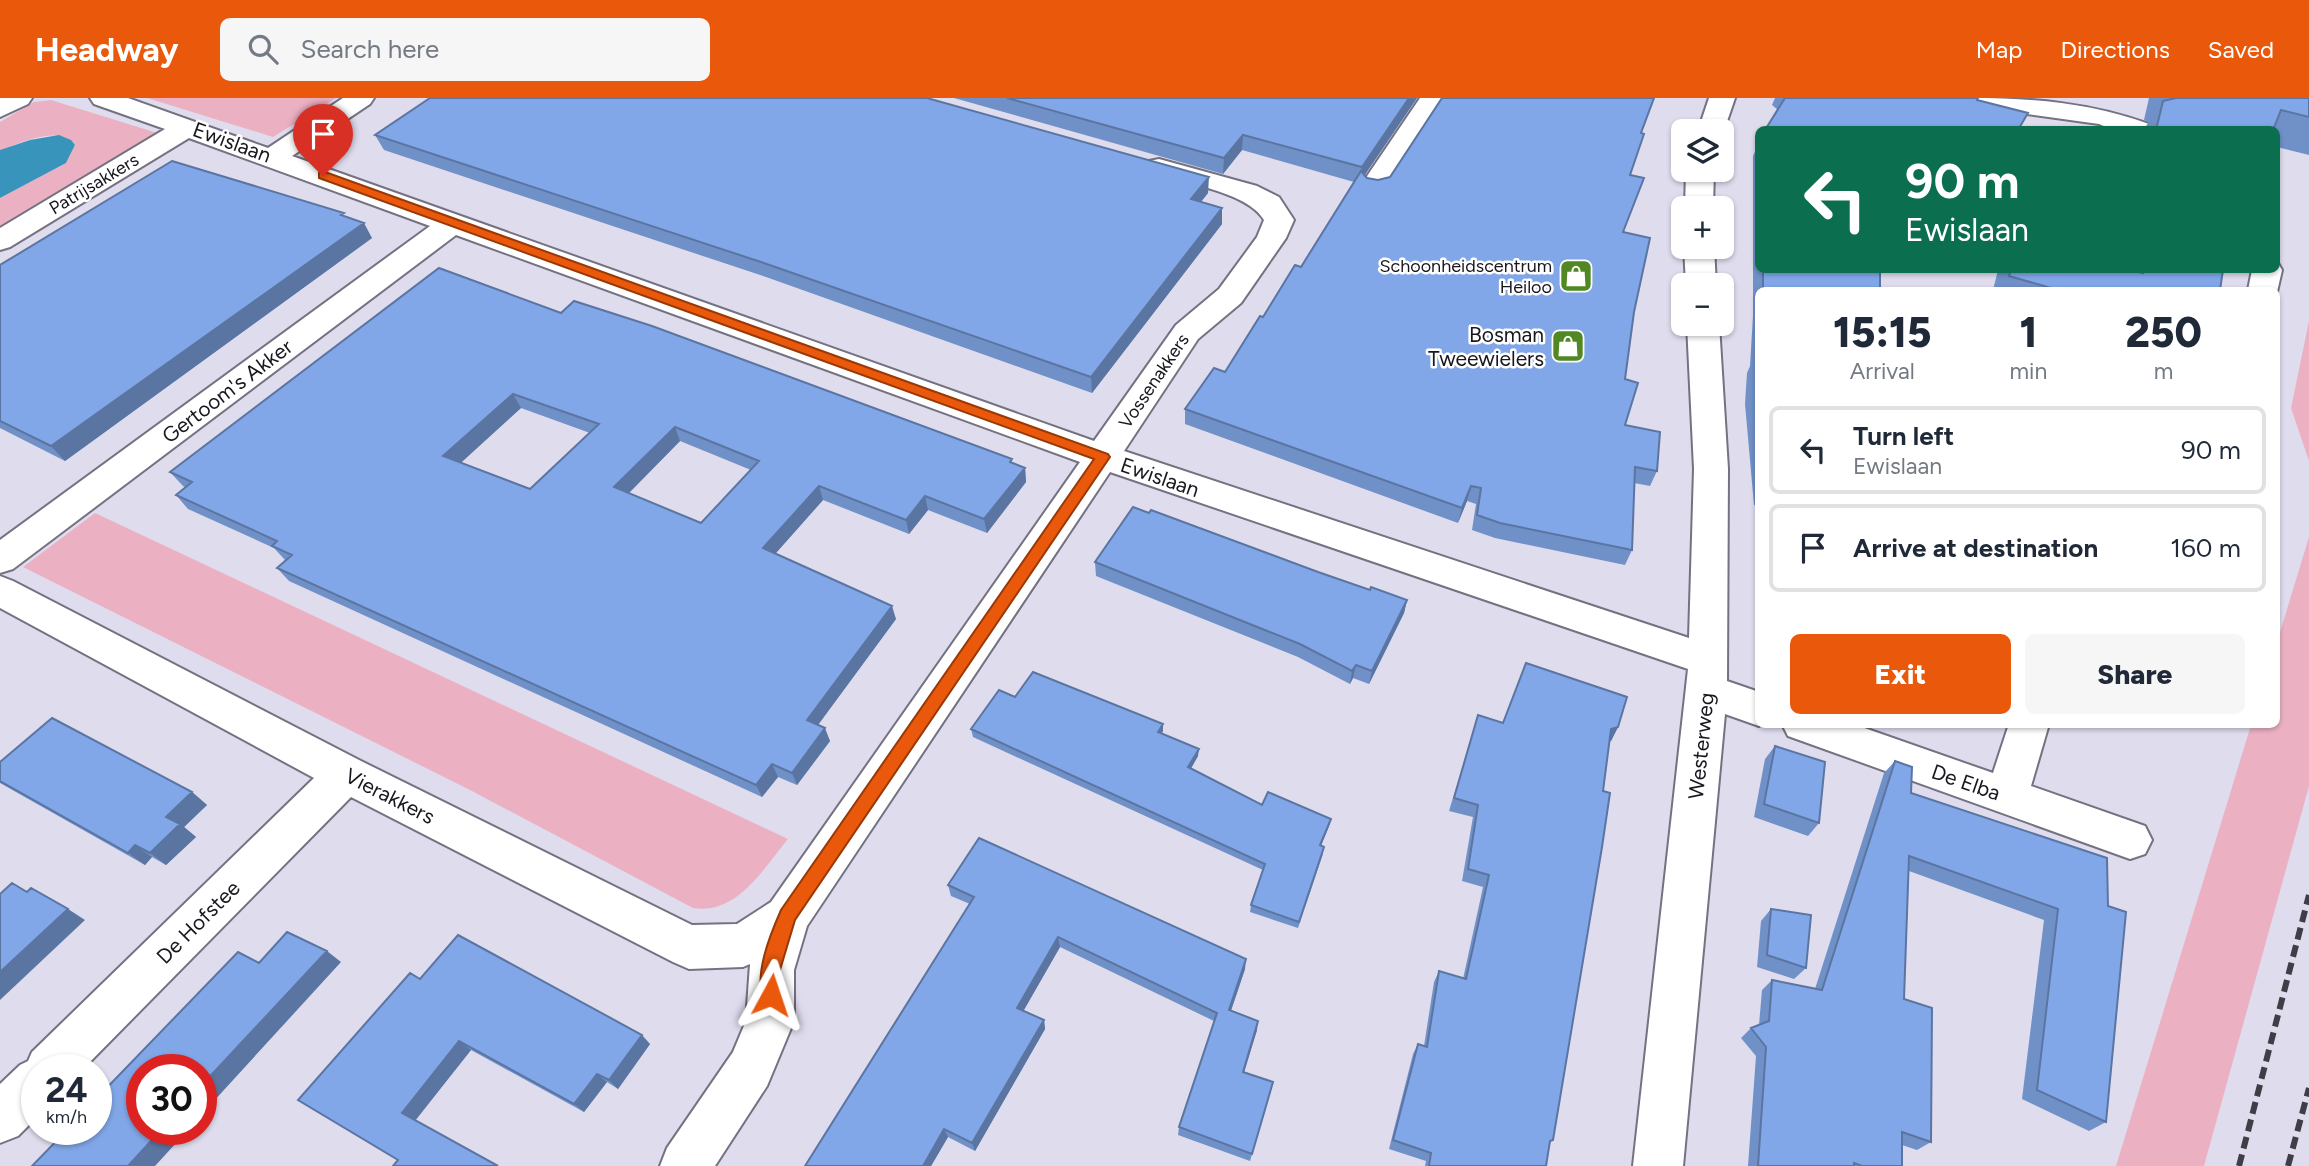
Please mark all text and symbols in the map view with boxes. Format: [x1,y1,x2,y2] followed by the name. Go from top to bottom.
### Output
[220,18,710,81] search box
[35,30,178,69] text: Headway
[244,30,282,68] icon: search
[300,33,439,65] text: Search here
[1976,35,2022,64] text: Map
[2060,35,2170,64] text: Directions
[2208,35,2274,64] text: Saved
[293,104,353,176] pin
[304,115,342,153] icon: arrive
[190,116,274,168] street label: Ewislaan
[1671,119,1734,336] map controls
[1671,119,1734,182] button: layers
[45,149,143,219] street label: Patrijsakkers
[1905,151,2020,210] text: 90 m
[1790,154,1881,245] icon: left
[1671,196,1734,259] button: +
[1905,211,2029,249] text: Ewislaan
[1379,255,1552,298] place label: Schoonheidscentrum Heiloo
[1557,257,1595,295] shop icon: Schoonheidscentrum Heiloo
[1671,273,1734,336] button: −
[1833,307,1932,358] text: 15:15
[2019,307,2037,358] text: 1
[2125,307,2202,358] text: 250
[1428,322,1544,371] place label: Bosman Tweewielers
[1549,327,1587,365] shop icon: Bosman Tweewielers
[1114,329,1194,433] street label: Vossenakkers
[157,334,297,448] street label: Gertoom's Akker
[1850,357,1915,385] text: Arrival
[2010,357,2047,385] text: min
[2154,357,2173,385] text: m
[1853,420,1954,452] text: Turn left
[1794,431,1832,469] icon: left
[2181,434,2241,466] text: 90 m
[1117,452,1203,502] street label: Ewislaan
[1853,452,1942,480] text: Ewislaan
[1794,529,1832,567] icon: arrive
[1853,532,2098,564] text: Arrive at destination
[2170,532,2241,564] text: 160 m
[1790,634,2011,714] button: Exit
[2025,634,2245,714] button: Share
[1683,691,1719,801] street label: Westerweg
[1928,759,2004,805] street label: De Elba
[341,763,439,829] street label: Vierakkers
[151,875,245,969] street label: De Hofstee
[734,958,808,1032] position arrow
[126,1054,217,1145] speed limit sign: 30
[45,1069,88,1111] text: 24
[46,1106,87,1128] text: km/h

